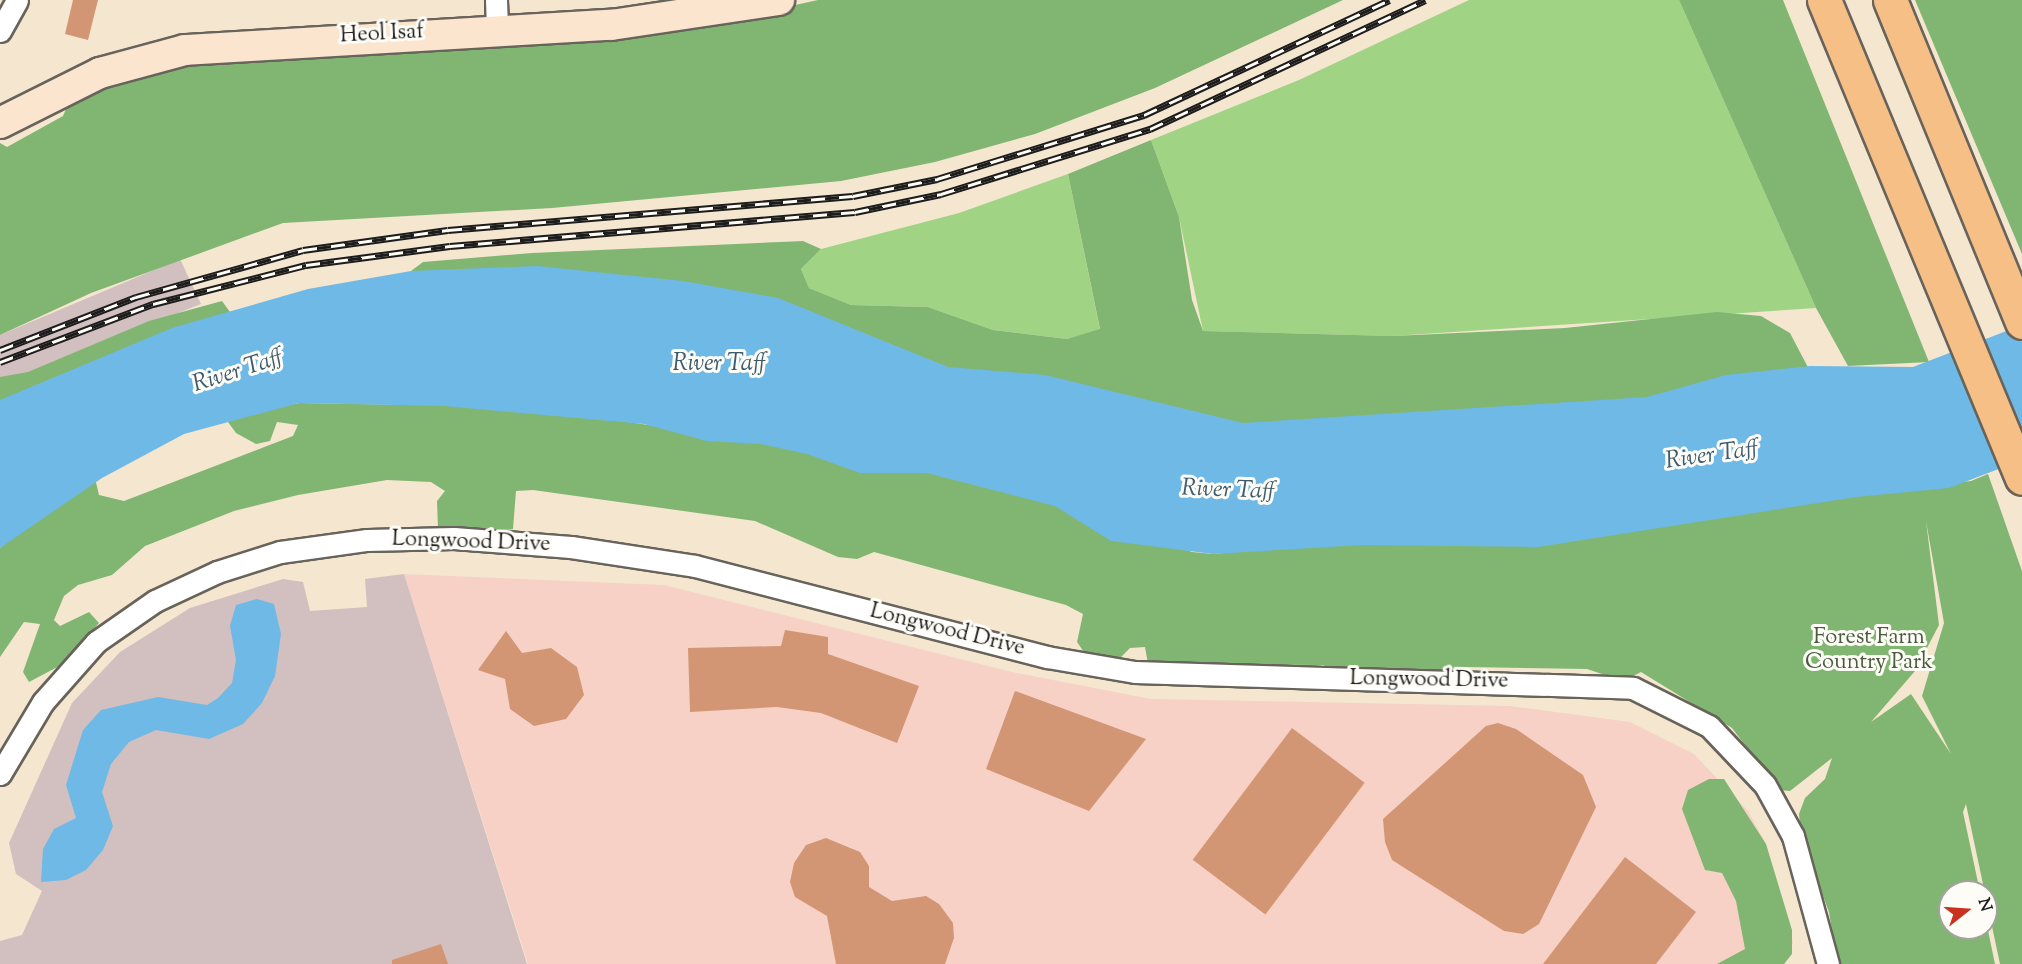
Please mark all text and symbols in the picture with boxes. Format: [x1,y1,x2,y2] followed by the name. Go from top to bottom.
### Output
[339,20,425,50] street label: Heol Isaf
[189,344,287,400] water label: River Taff
[672,351,766,379] water label: River Taff
[1664,435,1760,477] water label: River Taff
[1181,475,1275,507] water label: River Taff
[391,527,551,559] street label: Longwood Drive
[867,599,1027,663] street label: Longwood Drive
[1805,625,1933,676] park label: Forest Farm Country Park
[1349,666,1509,696] street label: Longwood Drive
[1938,880,1998,940] north arrow
[1971,896,1997,915] text: N

